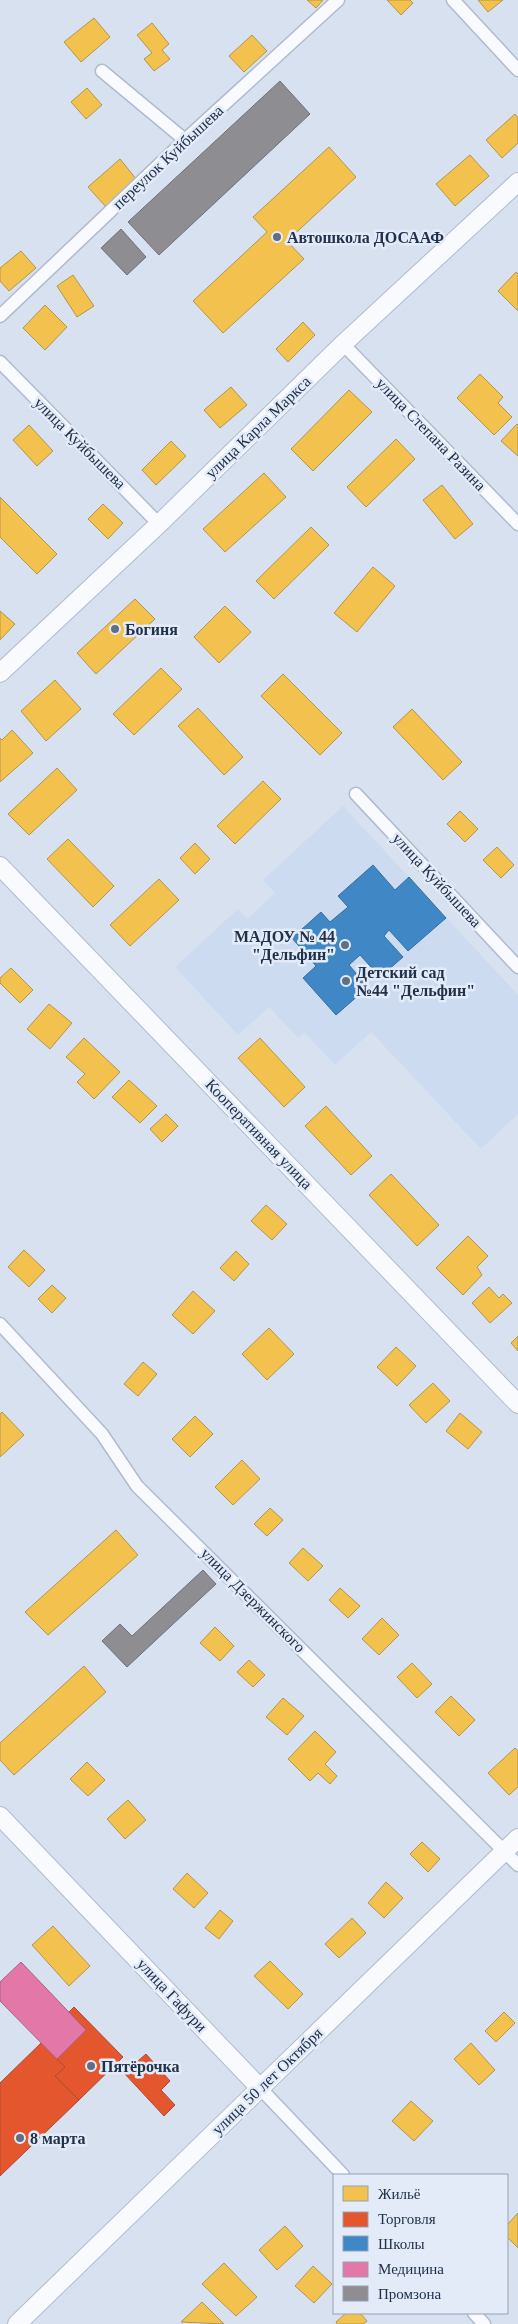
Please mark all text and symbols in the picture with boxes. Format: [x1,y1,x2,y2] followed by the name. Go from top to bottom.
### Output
[109,102,227,213] street label: переулок Куйбышева
[287,229,444,247] place label: Автошкола ДОСААФ
[271,231,283,243] marker: Автошкола ДОСААФ
[202,373,315,482] street label: улица Карла Маркса
[372,374,489,495] street label: улица Степана Разина
[30,394,129,493] street label: улица Куйбышева
[125,621,178,638] place label: Богиня
[109,623,121,635] marker: Богиня
[388,829,485,931] street label: улица Куйбышева
[234,928,335,964] place label: МАДОУ № 44 "Дельфин"
[339,939,351,951] marker: МАДОУ № 44 "Дельфин"
[356,964,475,1000] place label: Детский сад №44 "Дельфин"
[340,975,352,987] marker: Детский сад №44 "Дельфин"
[201,1076,316,1193] street label: Кооперативная улица
[197,1544,309,1656] street label: улица Дзержинского
[133,1955,211,2036] street label: улица Гафури
[208,2024,327,2139] street label: улица 50 лет Октября
[101,2058,180,2076] place label: Пятёрочка
[85,2060,97,2072] marker: Пятёрочка
[30,2130,86,2148] place label: 8 марта
[14,2132,26,2144] marker: 8 марта
[333,2174,508,2314] legend
[378,2186,421,2202] text: Жильё
[378,2211,436,2227] text: Торговля
[378,2236,425,2252] text: Школы
[378,2261,444,2277] text: Медицина
[378,2286,441,2302] text: Промзона

